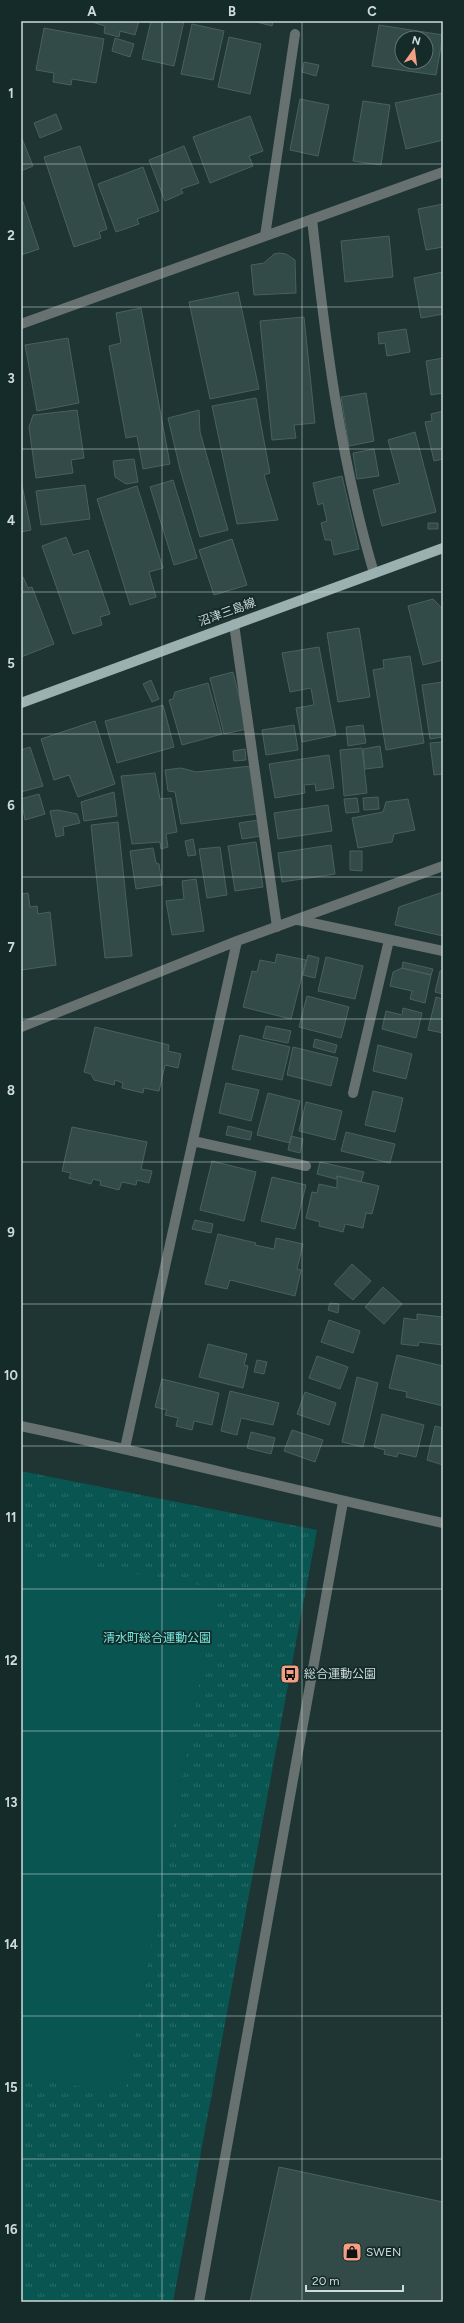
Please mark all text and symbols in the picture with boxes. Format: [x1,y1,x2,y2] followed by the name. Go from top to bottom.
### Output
[87,4,97,19] text: A
[228,4,236,19] text: B
[367,4,377,19] text: C
[394,30,434,70] north arrow
[411,33,422,48] text: N
[8,86,14,101] text: 1
[7,228,15,243] text: 2
[7,371,15,386] text: 3
[7,513,15,528] text: 4
[196,595,258,629] street label: 沼津三島線
[7,656,15,671] text: 5
[7,798,15,813] text: 6
[7,940,15,955] text: 7
[7,1083,15,1098] text: 8
[7,1225,15,1240] text: 9
[4,1368,18,1383] text: 10
[6,1510,16,1525] text: 11
[103,1631,211,1645] park label: 清水町総合運動公園
[4,1653,18,1668] text: 12
[279,1663,301,1685] bus stop icon: 総合運動公園
[304,1667,376,1681] place label: 総合運動公園
[5,1795,17,1810] text: 13
[4,1937,18,1952] text: 14
[4,2080,18,2095] text: 15
[4,2222,18,2237] text: 16
[341,2241,363,2263] shop icon: SWEN
[366,2245,401,2259] place label: SWEN
[306,2267,403,2293] scale bar
[312,2274,340,2288] text: 20 m

